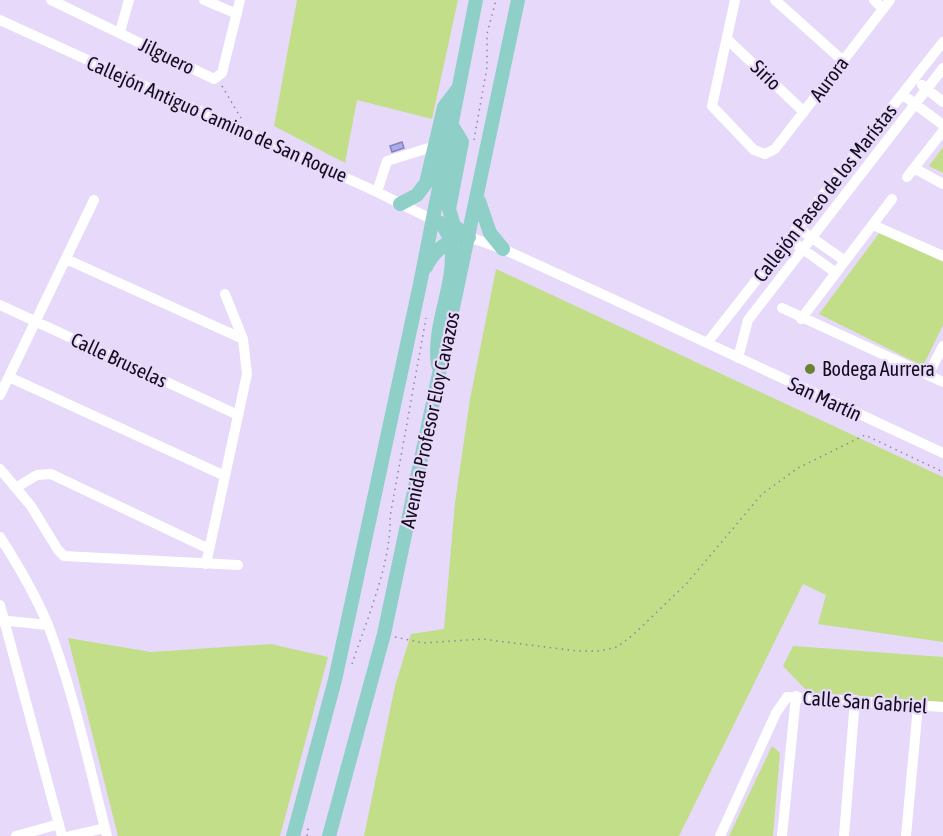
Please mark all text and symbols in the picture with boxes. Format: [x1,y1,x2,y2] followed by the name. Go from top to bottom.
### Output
[136,32,199,79] street label: Jilguero
[83,51,351,187] street label: Callejón Antiguo Camino de San Roque
[805,52,853,105] street label: Aurora
[747,55,786,94] street label: Sirio
[748,99,901,286] street label: Callejón Paseo de los Marístas
[395,310,464,530] street label: Avenida Profesor Eloy Cavazos
[68,327,171,392] street label: Calle Bruselas
[822,357,935,380] place label: Bodega Aurrera
[803,362,817,376] marker: Bodega Aurrera
[785,372,866,426] street label: San Martín
[802,686,929,717] street label: Calle San Gabriel

